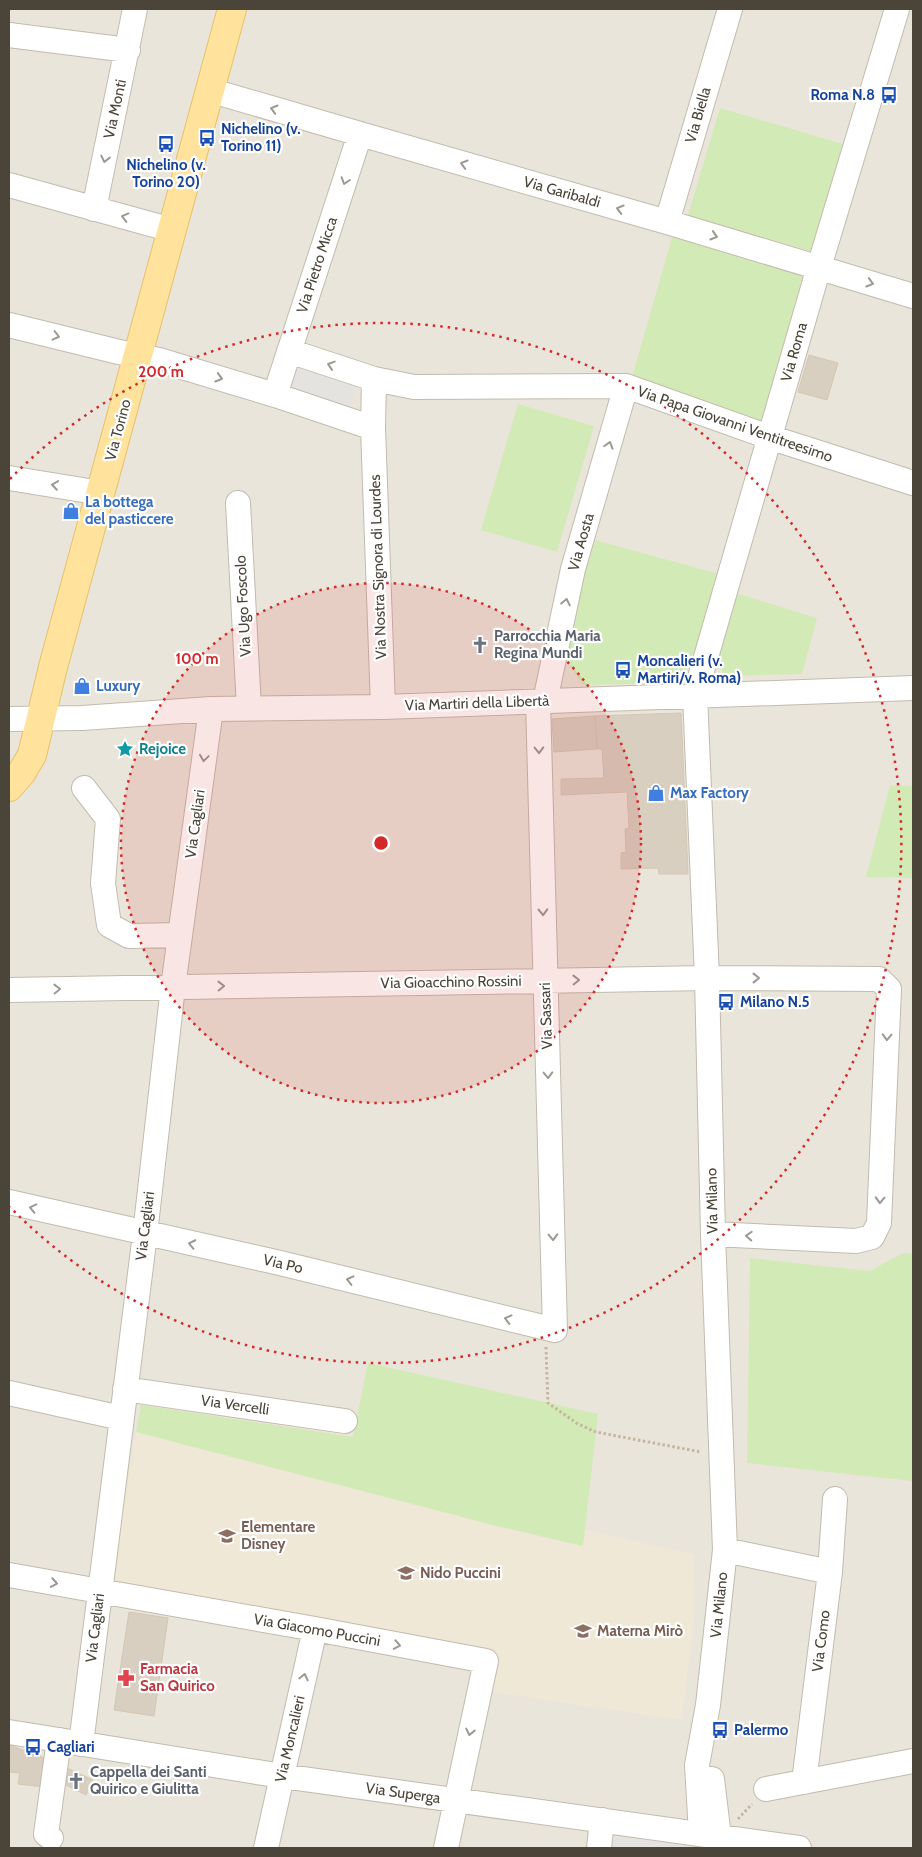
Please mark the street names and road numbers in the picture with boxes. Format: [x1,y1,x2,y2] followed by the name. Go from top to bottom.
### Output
[100,78,130,140] street label: Via Monti
[681,84,715,145] street label: Via Biella
[521,172,603,212] street label: Via Garibaldi
[293,214,341,315] street label: Via Pietro Micca
[777,319,811,384] street label: Via Roma
[635,382,835,466] street label: Via Papa Giovanni Ventitreesimo
[101,397,135,463] street label: Via Torino
[366,474,390,660] street label: Via Nostra Signora di Lourdes
[564,510,598,573] street label: Via Aosta
[231,555,255,657] street label: Via Ugo Foscolo
[404,691,550,715] street label: Via Martiri della Libertà
[181,788,209,860] street label: Via Cagliari
[380,972,522,992] street label: Via Gioacchino Rossini
[536,982,556,1050] street label: Via Sassari
[702,1168,722,1234] street label: Via Milano
[132,1190,158,1262] street label: Via Cagliari
[261,1251,305,1277] street label: Via Po
[200,1391,270,1419] street label: Via Vercelli
[707,1571,731,1639] street label: Via Milano
[82,1592,108,1664] street label: Via Cagliari
[808,1609,834,1673] street label: Via Como
[252,1610,382,1650] street label: Via Giacomo Puccini
[271,1694,309,1784] street label: Via Moncalieri
[364,1779,442,1807] street label: Via Superga

